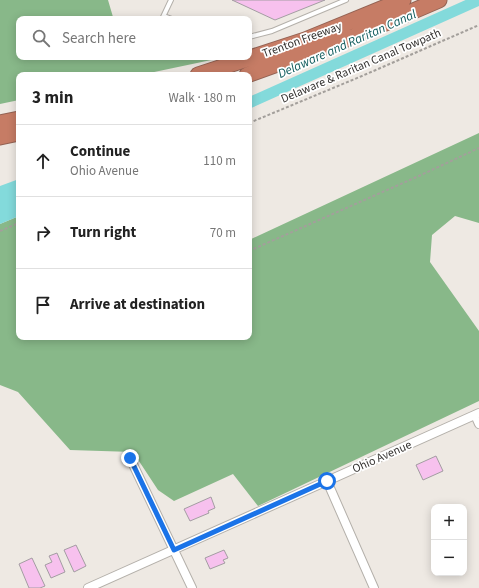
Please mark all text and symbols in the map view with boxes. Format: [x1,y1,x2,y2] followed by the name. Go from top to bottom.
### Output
[275,5,420,83] water label: Delaware and Raritan Canal
[16,16,252,60] search box
[260,18,345,62] street label: Trenton Freeway
[278,24,444,108] street label: Delaware & Raritan Canal Towpath
[30,27,52,49] icon: search
[62,28,136,49] text: Search here
[32,86,73,110] text: 3 min
[168,89,236,107] text: Walk · 180 m
[70,141,130,162] text: Continue
[32,150,54,172] icon: ahead
[203,152,236,170] text: 110 m
[70,162,139,180] text: Ohio Avenue
[32,222,54,244] icon: right
[70,222,136,243] text: Turn right
[210,224,236,242] text: 70 m
[32,294,54,316] icon: arrive
[70,294,205,315] text: Arrive at destination
[350,436,414,478] street label: Ohio Avenue
[121,449,139,467] route end
[318,472,336,490] route start
[431,504,467,576] map controls
[431,504,467,540] button: +
[431,540,467,576] button: −

